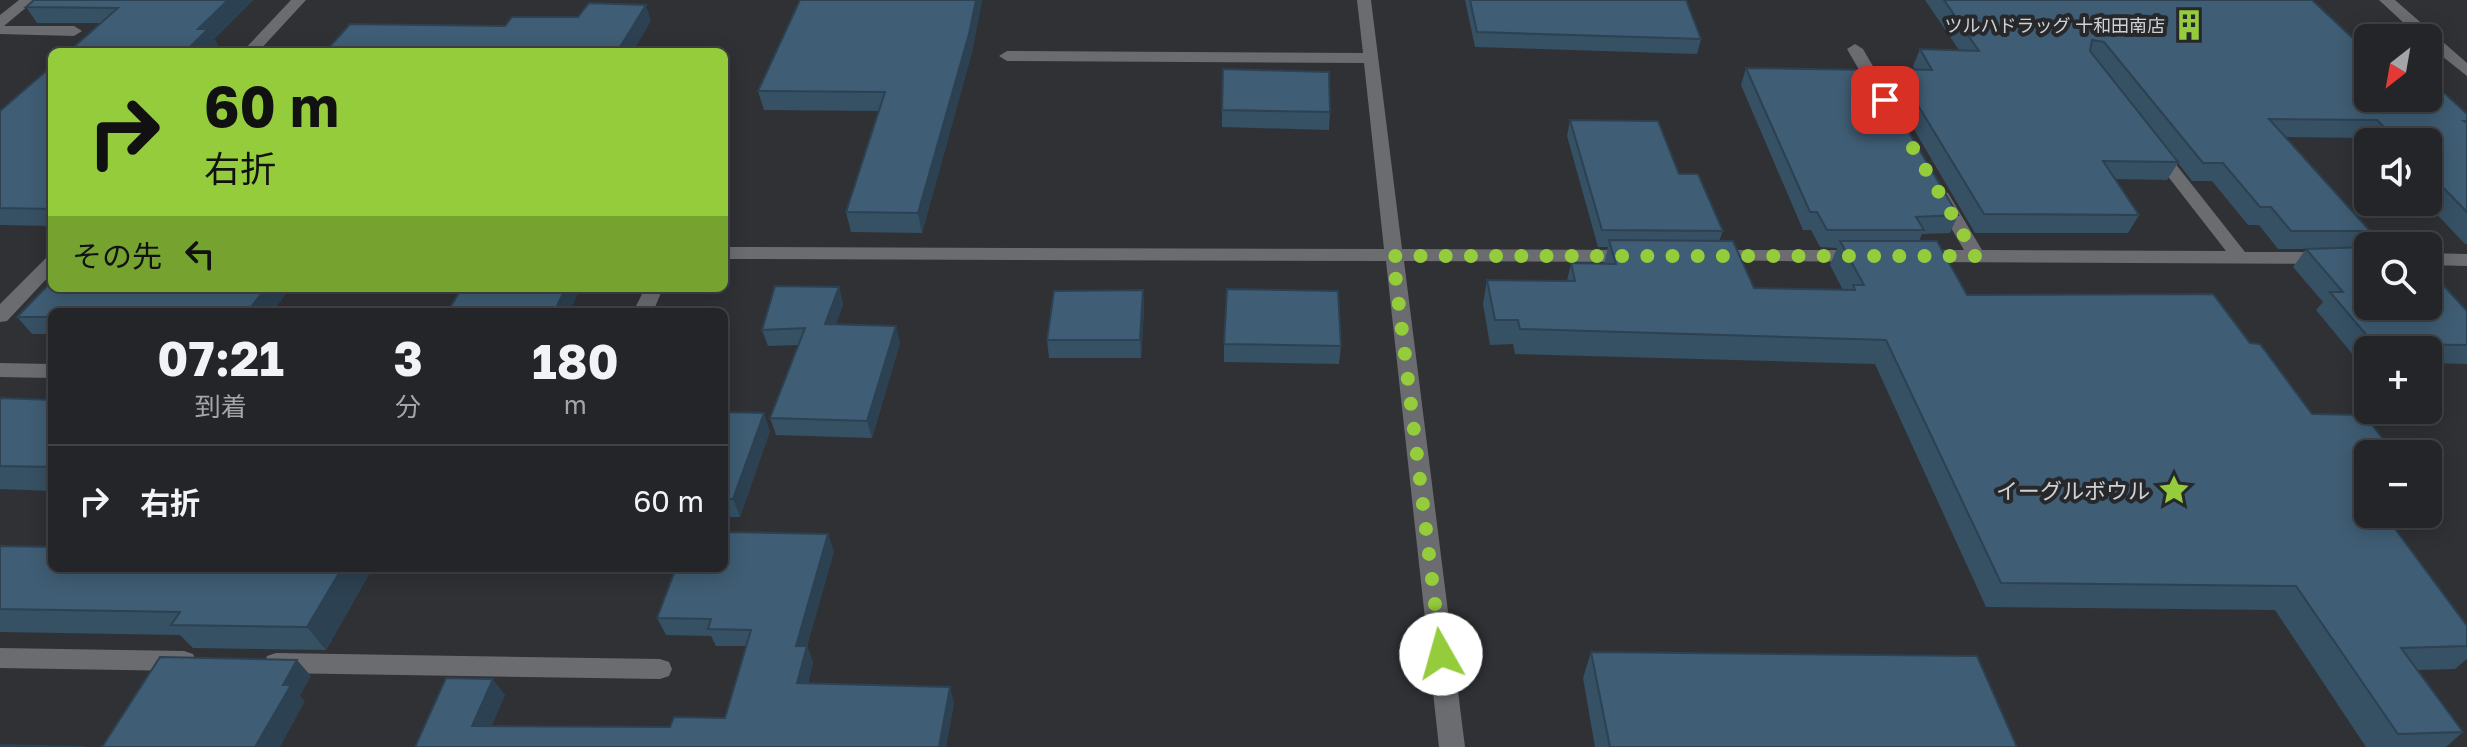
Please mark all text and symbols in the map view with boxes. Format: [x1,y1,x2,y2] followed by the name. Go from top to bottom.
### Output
[2172,8,2206,42] building icon: ツルハドラッグ 十和田南店
[1945,14,2165,36] place label: ツルハドラッグ 十和田南店
[2354,24,2442,112] north arrow
[2354,24,2442,528] map controls
[1851,66,1919,134] pin
[204,72,339,139] text: 60 m
[1863,78,1907,122] icon: arrive
[72,80,176,184] icon: right
[2354,128,2442,216] button: sound
[204,147,276,190] text: 右折
[178,232,222,276] icon: left
[2354,232,2442,320] button: search
[72,238,162,274] text: その先
[157,329,284,387] text: 07:21
[393,329,423,387] text: 3
[532,332,619,390] text: 180
[2354,336,2442,424] button: +
[564,389,587,420] text: m
[195,391,247,422] text: 到着
[395,391,421,422] text: 分
[2354,440,2442,528] button: −
[2157,473,2191,507] place icon: イーグルボウル
[1996,477,2150,504] place label: イーグルボウル
[72,479,116,523] icon: right
[633,483,704,519] text: 60 m
[140,485,200,521] text: 右折
[1399,612,1483,696] position arrow

